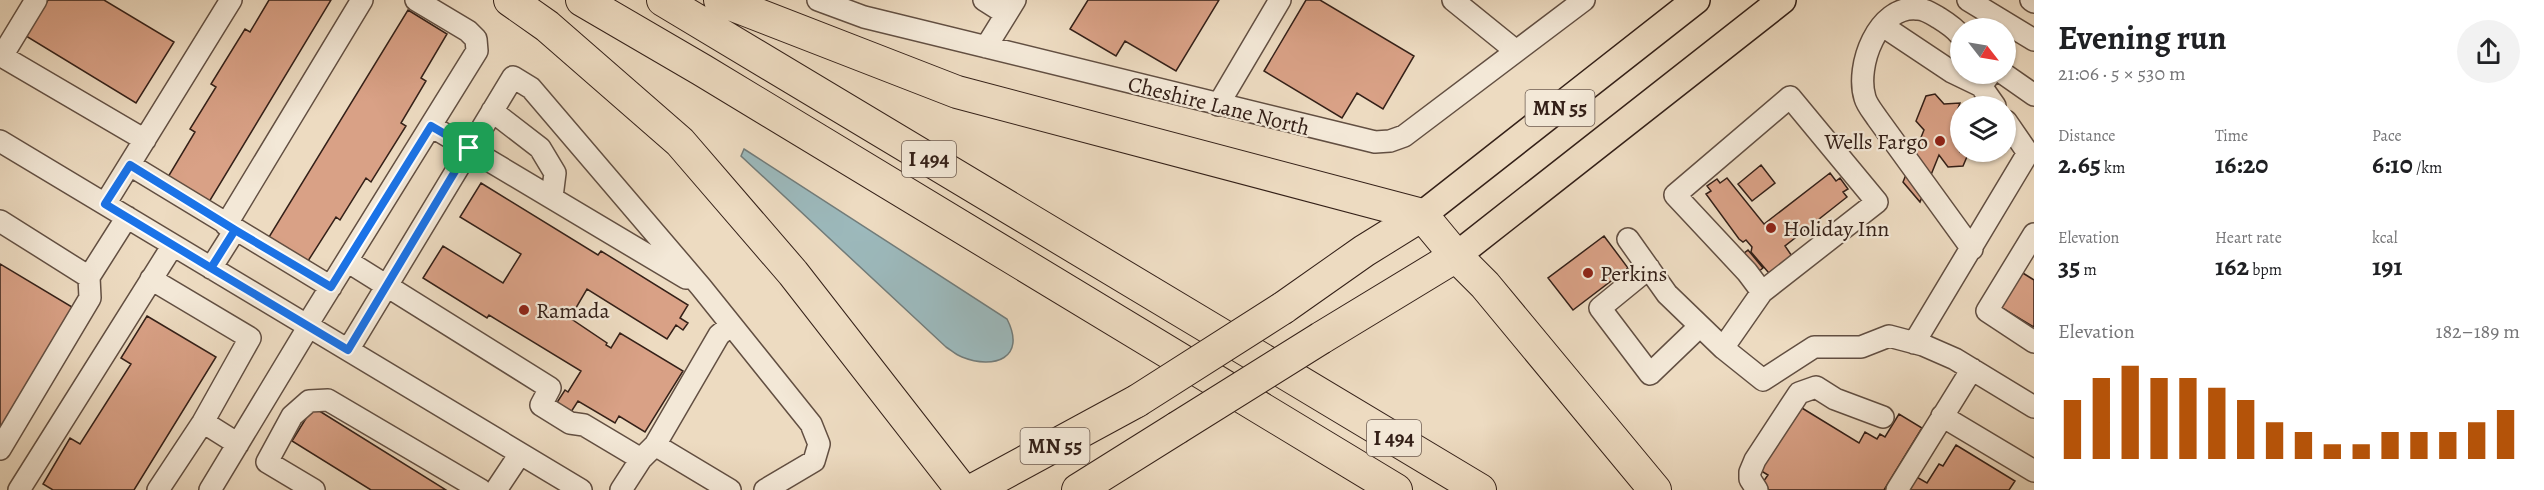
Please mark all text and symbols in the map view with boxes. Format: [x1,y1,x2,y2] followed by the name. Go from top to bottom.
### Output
[2058,15,2227,60] text: Evening run
[1950,18,2016,84] north arrow
[1950,18,2016,162] map controls
[2457,20,2520,83] button: share
[2058,60,2186,87] text: 21:06 · 5 × 530 m
[1125,69,1313,143] street label: Cheshire Lane North
[1526,90,1594,126] road number: MN 55
[1950,96,2016,162] button: layers
[443,122,494,173] pin
[2058,125,2115,147] text: Distance
[2215,125,2248,147] text: Time
[2372,125,2402,147] text: Pace
[1823,127,1928,157] place label: Wells Fargo
[452,131,485,164] icon: arrive
[1933,134,1947,148] marker: Wells Fargo
[902,141,956,177] road number: I 494
[2058,147,2101,182] text: 2.65
[2215,147,2268,182] text: 16:20
[2372,147,2413,182] text: 6:10
[2101,157,2125,179] text: km
[2413,157,2442,179] text: /km
[1783,214,1889,244] place label: Holiday Inn
[1764,221,1778,235] marker: Holiday Inn
[2058,227,2119,249] text: Elevation
[2215,227,2282,249] text: Heart rate
[2372,227,2398,249] text: kcal
[2058,249,2080,284] text: 35
[2215,249,2249,284] text: 162
[2372,249,2403,284] text: 191
[1600,259,1667,289] place label: Perkins
[2080,259,2097,281] text: m
[2249,259,2282,281] text: bpm
[1581,266,1595,280] marker: Perkins
[536,296,611,326] place label: Ramada
[517,303,531,317] marker: Ramada
[2058,318,2135,345] text: Elevation
[2436,318,2520,345] text: 182–189 m
[1367,420,1421,456] road number: I 494
[1020,428,1090,464] road number: MN 55

